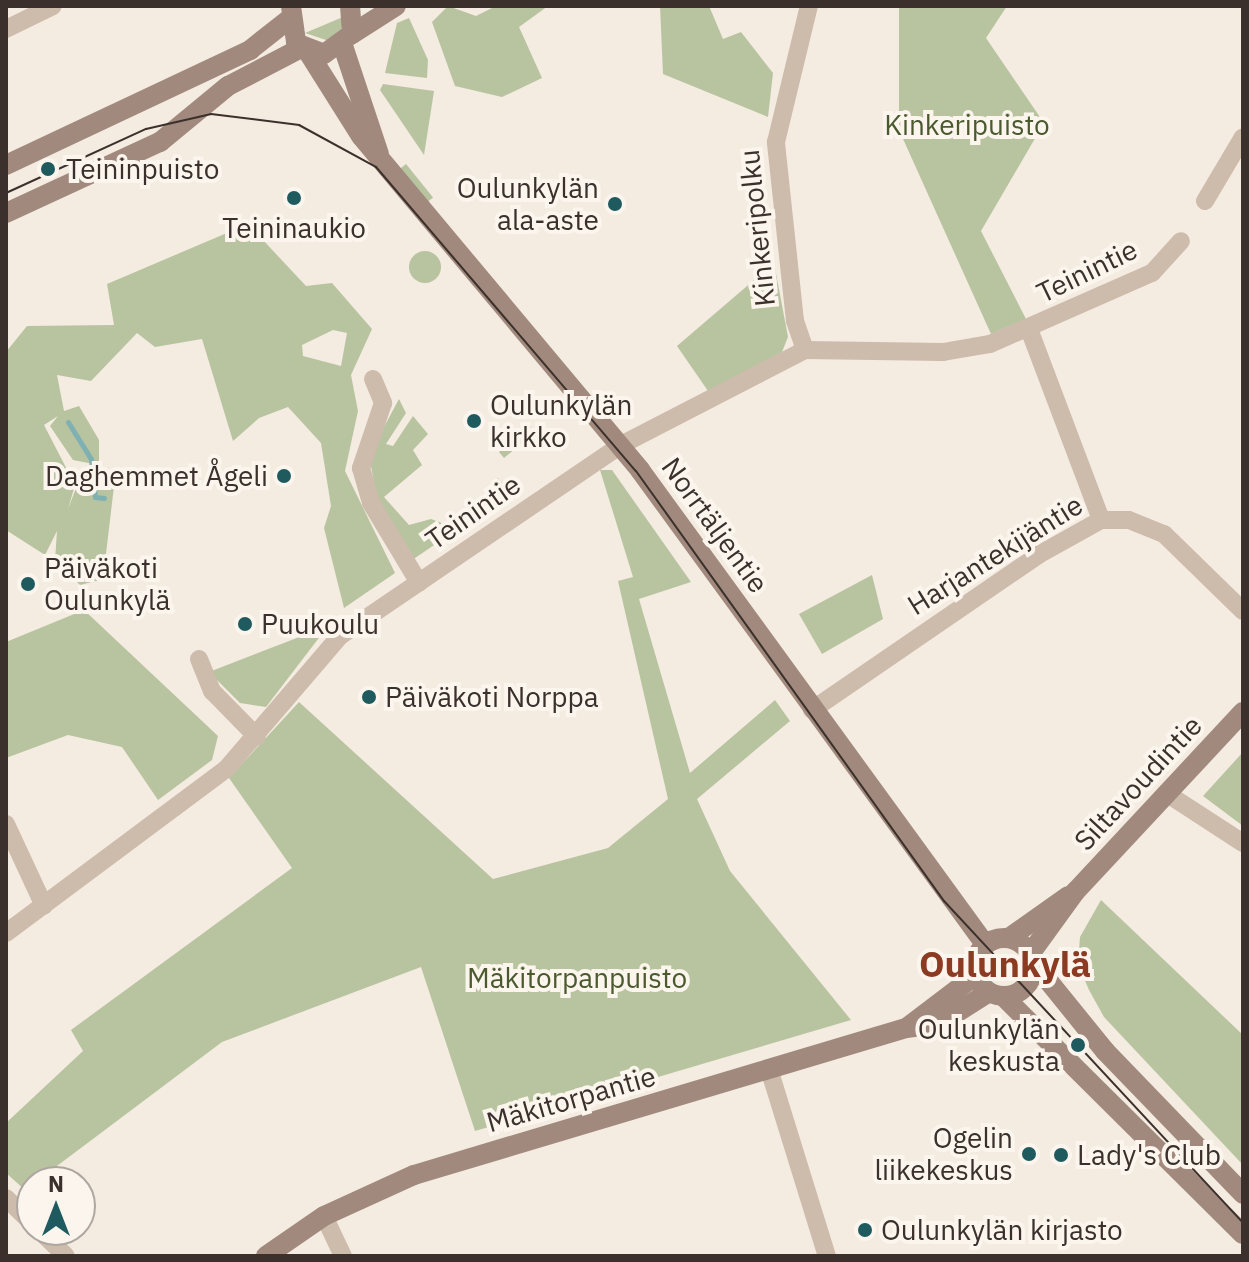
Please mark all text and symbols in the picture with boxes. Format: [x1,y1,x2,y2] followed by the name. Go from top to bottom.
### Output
[884,108,1050,142] park label: Kinkeripuisto
[732,148,782,308] street label: Kinkeripolku
[66,152,219,186] place label: Teininpuisto
[37,158,59,180] marker: Teininpuisto
[457,171,599,237] place label: Oulunkylän ala-aste
[285,189,303,207] marker: Teininaukio
[606,195,624,213] marker: Oulunkylän ala-aste
[222,211,366,245] place label: Teininaukio
[1031,232,1143,310] street label: Teinintie
[490,388,632,454] place label: Oulunkylän kirkko
[465,412,483,430] marker: Oulunkylän kirkko
[655,451,775,599] street label: Norrtäljentie
[45,459,268,493] place label: Daghemmet Ågeli
[275,467,293,485] marker: Daghemmet Ågeli
[419,467,527,557] street label: Teinintie
[901,488,1089,622] street label: Harjantekijäntie
[44,551,170,617] place label: Päiväkoti Oulunkylä
[19,575,37,593] marker: Päiväkoti Oulunkylä
[261,607,379,641] place label: Puukoulu
[236,615,254,633] marker: Puukoulu
[385,680,599,714] place label: Päiväkoti Norppa
[360,688,378,706] marker: Päiväkoti Norppa
[1067,709,1209,857] street label: Siltavoudintie
[919,942,1091,986] district label: Oulunkylä
[467,961,687,995] park label: Mäkitorpanpuisto
[918,1012,1060,1078] place label: Oulunkylän keskusta
[1067,1034,1089,1056] marker: Oulunkylän keskusta
[483,1059,659,1139] street label: Mäkitorpantie
[874,1121,1013,1187] place label: Ogelin liikekeskus
[1077,1138,1221,1172] place label: Lady's Club
[1020,1145,1038,1163] marker: Ogelin liikekeskus
[1052,1146,1070,1164] marker: Lady's Club
[16,1166,96,1246] north arrow
[48,1169,64,1198] text: N
[881,1213,1123,1247] place label: Oulunkylän kirjasto
[856,1221,874,1239] marker: Oulunkylän kirjasto

